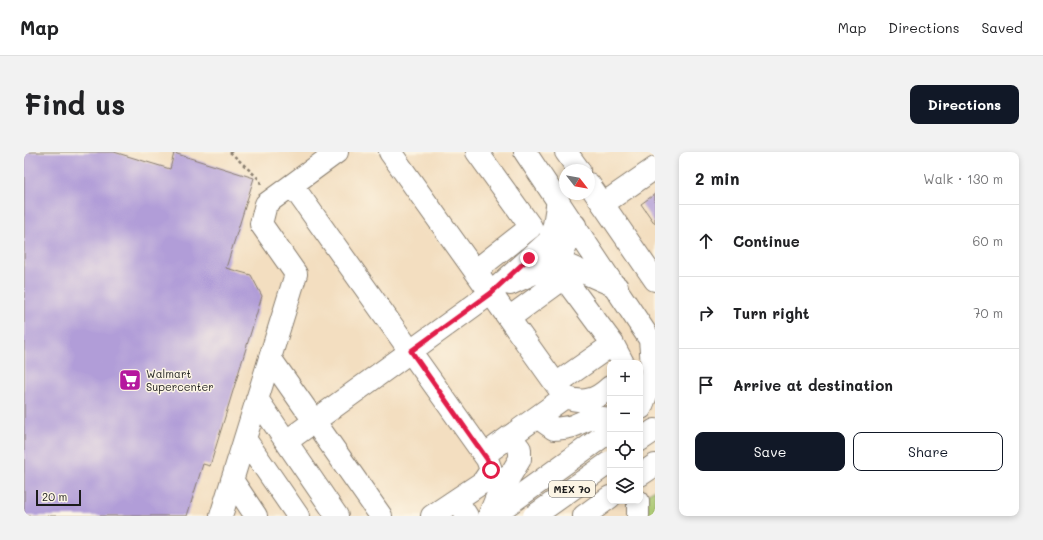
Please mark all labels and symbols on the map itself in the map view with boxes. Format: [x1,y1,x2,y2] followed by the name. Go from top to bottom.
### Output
[559,164,595,200] north arrow
[520,249,538,267] route end
[146,366,214,394] place label: Walmart Supercenter
[117,367,143,393] supermarket icon: Walmart Supercenter
[482,461,500,479] route start
[549,481,595,497] road number: MEX 70
[36,488,81,507] scale bar

